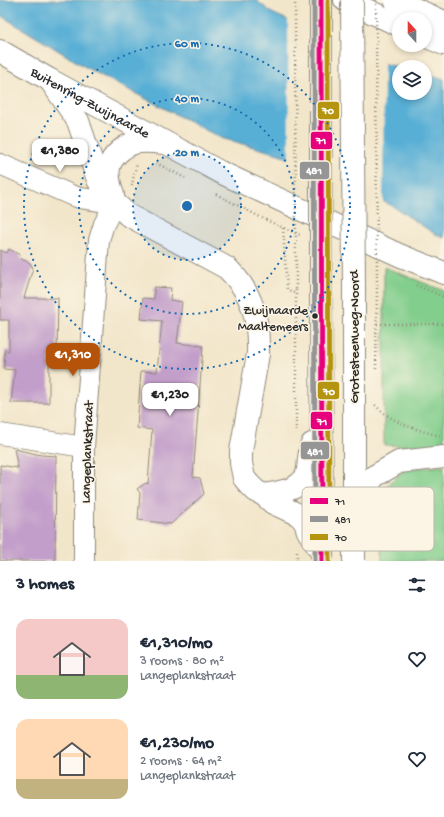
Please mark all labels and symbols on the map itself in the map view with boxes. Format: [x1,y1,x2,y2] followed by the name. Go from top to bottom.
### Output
[392,12,432,52] north arrow
[175,38,200,52] text: 60 m
[26,64,153,144] street label: Buitenring-Zwijnaarde
[174,93,199,107] text: 40 m
[317,101,340,120] line badge: 70
[321,106,335,118] text: 70
[310,131,333,150] line badge: 71
[315,136,326,148] text: 71
[27,139,93,173] pin: €1,380
[175,147,200,161] text: 20 m
[299,161,330,180] line badge: 481
[305,166,322,178] text: 481
[180,199,194,213] centre of rings
[347,269,364,404] street label: Grotesteenweg-Noord
[238,304,309,335] place label: Zwijnaarde Maaltemeers
[310,311,320,321] marker: Zwijnaarde Maaltemeers
[40,343,106,377] pin: €1,310
[317,381,340,400] line badge: 70
[137,383,203,417] pin: €1,230
[322,387,336,399] text: 70
[78,399,99,504] street label: Langeplankstraat
[310,411,333,430] line badge: 71
[316,417,327,429] text: 71
[300,441,330,460] line badge: 481
[306,447,323,459] text: 481
[302,487,434,551] legend
[334,497,345,509] text: 71
[335,515,351,527] text: 481
[334,533,347,545] text: 70

